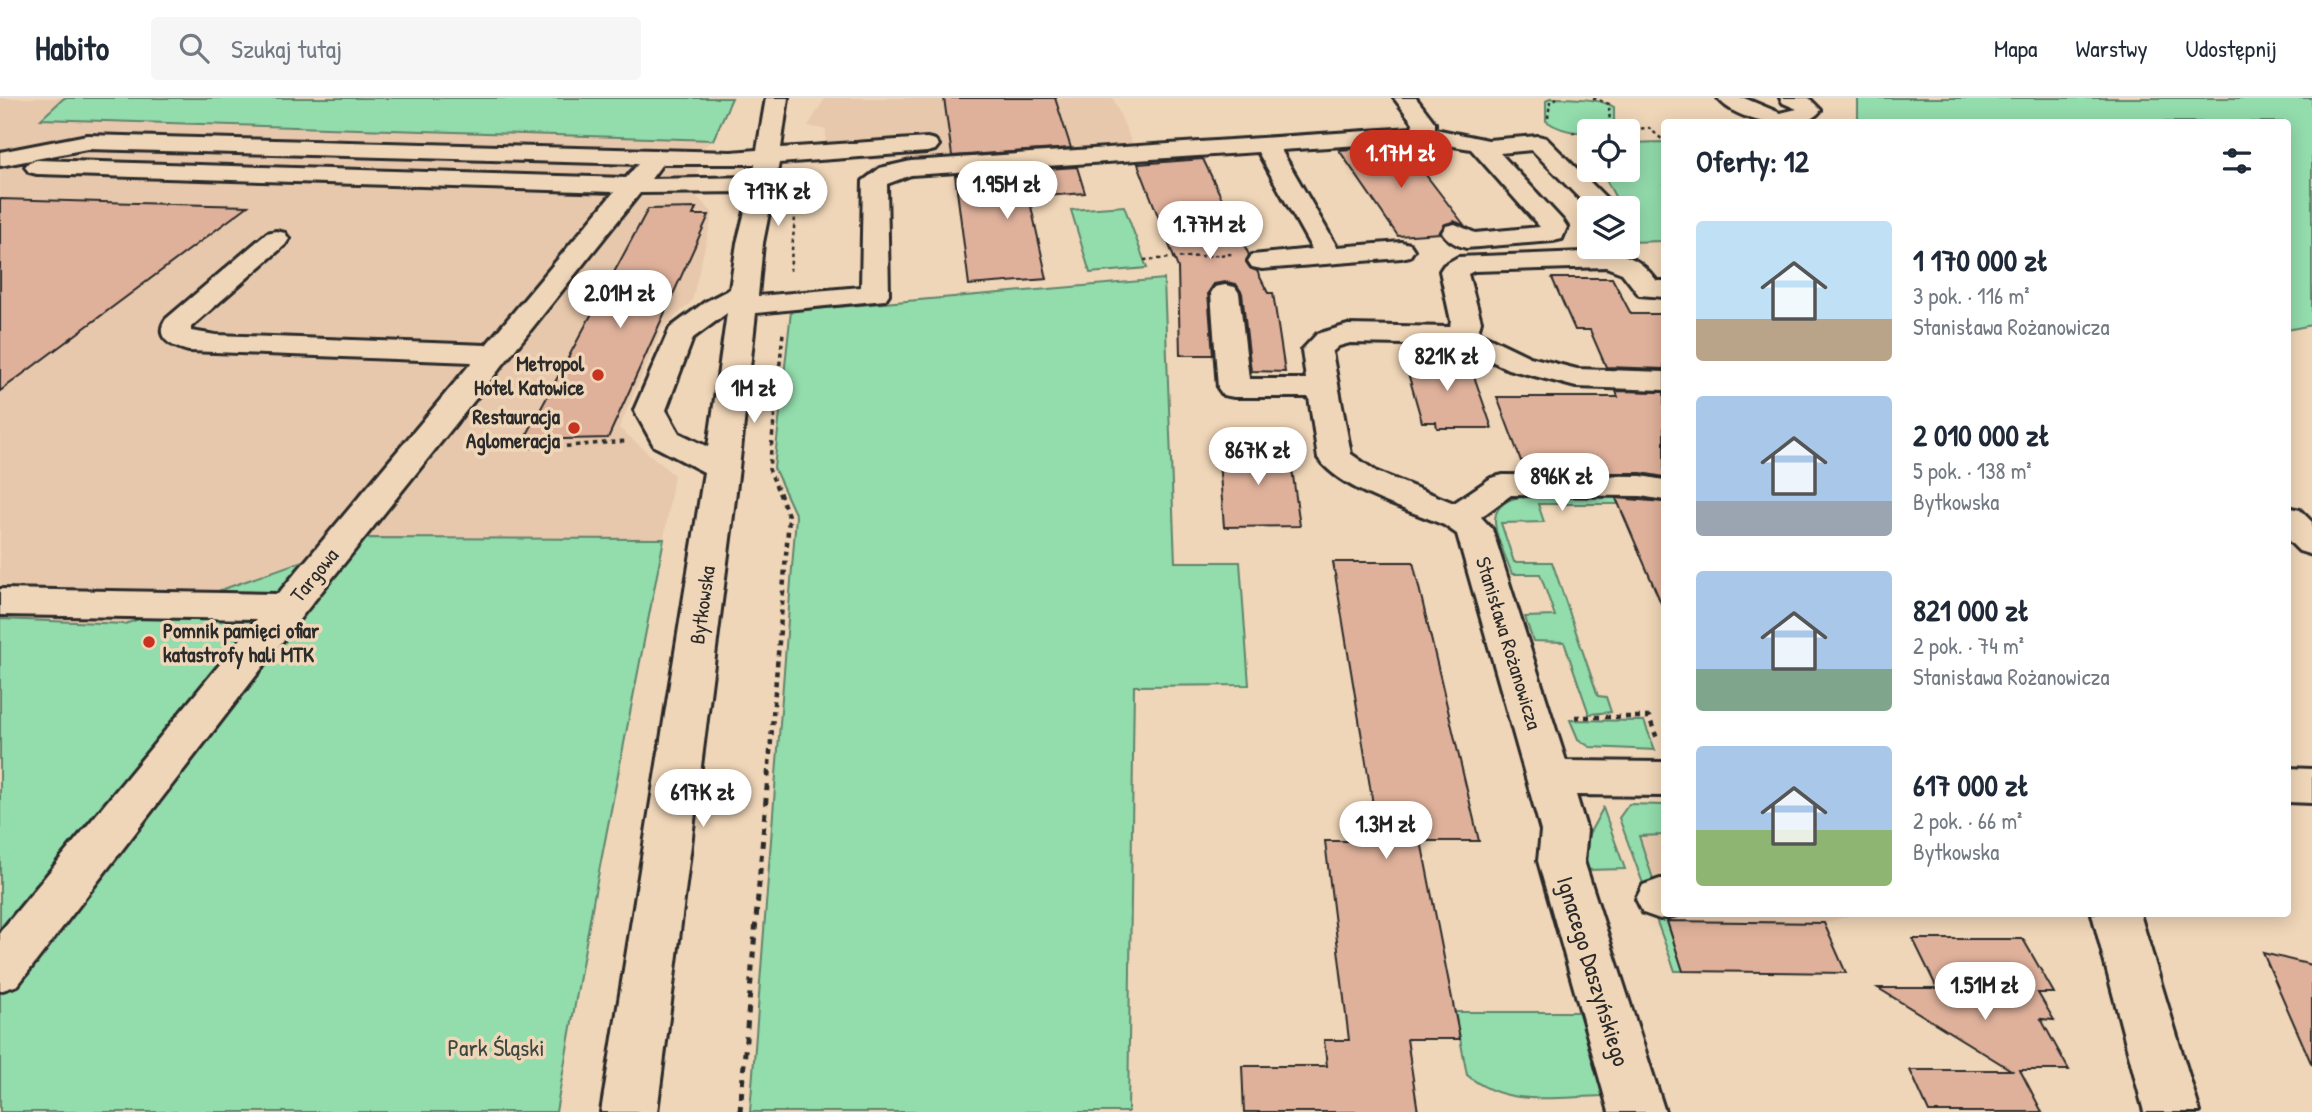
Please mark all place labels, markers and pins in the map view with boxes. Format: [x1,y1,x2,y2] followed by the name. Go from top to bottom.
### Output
[1329,130,1473,190] pin: 1.17M zł
[935,162,1079,221] pin: 1.95M zł
[713,169,843,228] pin: 717K zł
[1138,202,1282,261] pin: 1.77M zł
[548,271,692,330] pin: 2.01M zł
[1382,334,1512,393] pin: 821K zł
[474,349,585,402] place label: Metropol Hotel Katowice
[705,366,803,425] pin: 1M zł
[590,367,606,383] marker: Metropol Hotel Katowice
[466,402,561,456] place label: Restauracja Aglomeracja
[566,420,582,436] marker: Restauracja Aglomeracja
[1193,428,1323,487] pin: 867K zł
[1497,454,1627,513] pin: 896K zł
[163,616,320,670] place label: Pomnik pamięci ofiar katastrofy hali MTK
[141,634,157,650] marker: Pomnik pamięci ofiar katastrofy hali MTK
[638,770,768,829] pin: 617K zł
[1321,802,1451,861] pin: 1.3M zł
[1913,962,2057,1022] pin: 1.51M zł

